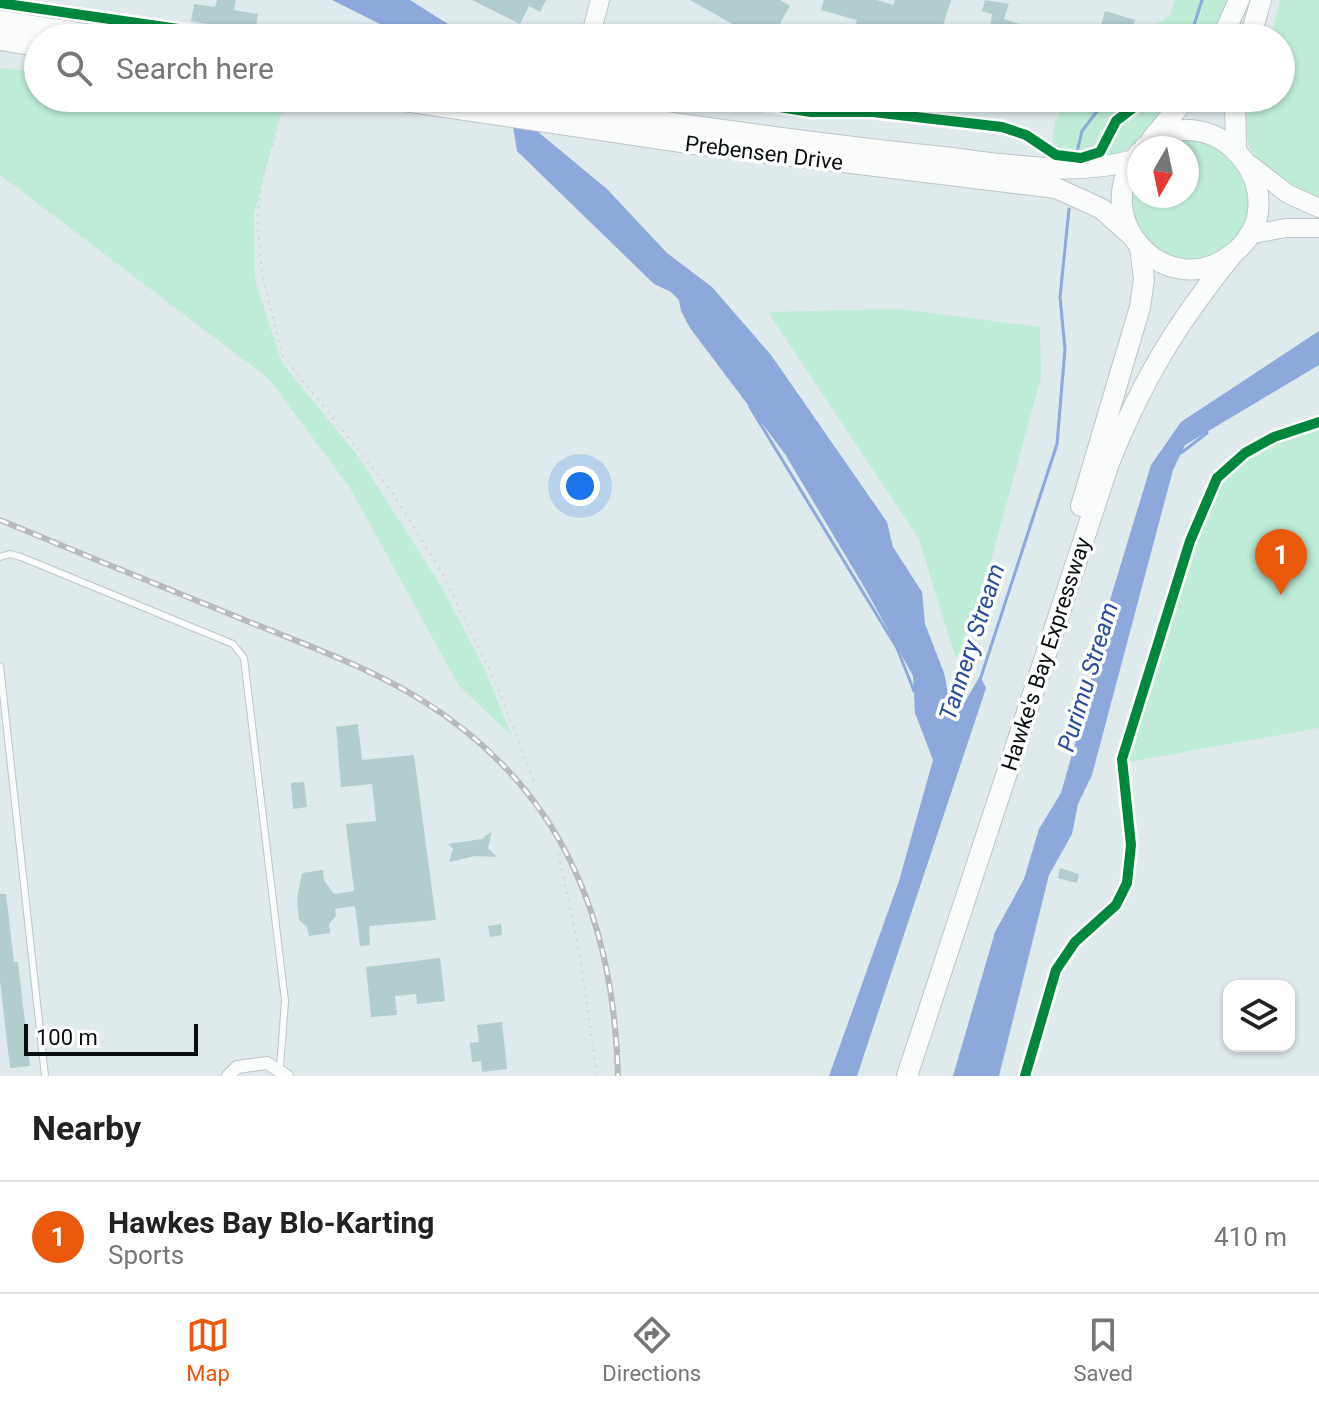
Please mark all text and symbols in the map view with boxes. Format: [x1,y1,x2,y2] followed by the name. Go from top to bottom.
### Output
[24,24,1295,112] search box
[52,46,96,90] icon: search
[116,51,274,86] text: Search here
[684,131,844,175] street label: Prebensen Drive
[1127,136,1199,208] north arrow
[560,466,600,506] your location
[1255,529,1307,595] pin: 1
[996,534,1096,774] street label: Hawke's Bay Expressway
[934,560,1010,724] water label: Tannery Stream
[1052,599,1124,755] water label: Purimu Stream
[1223,980,1295,1052] map controls
[1223,980,1295,1052] button: layers
[24,1020,198,1056] scale bar
[36,1025,98,1050] text: 100 m
[32,1108,141,1148] text: Nearby
[108,1205,434,1240] text: Hawkes Bay Blo-Karting
[51,1222,65,1252] text: 1
[1214,1222,1287,1252] text: 410 m
[108,1240,184,1270] text: Sports
[186,1313,230,1386] tab: Map
[602,1313,701,1386] tab: Directions
[1073,1313,1133,1386] tab: Saved

